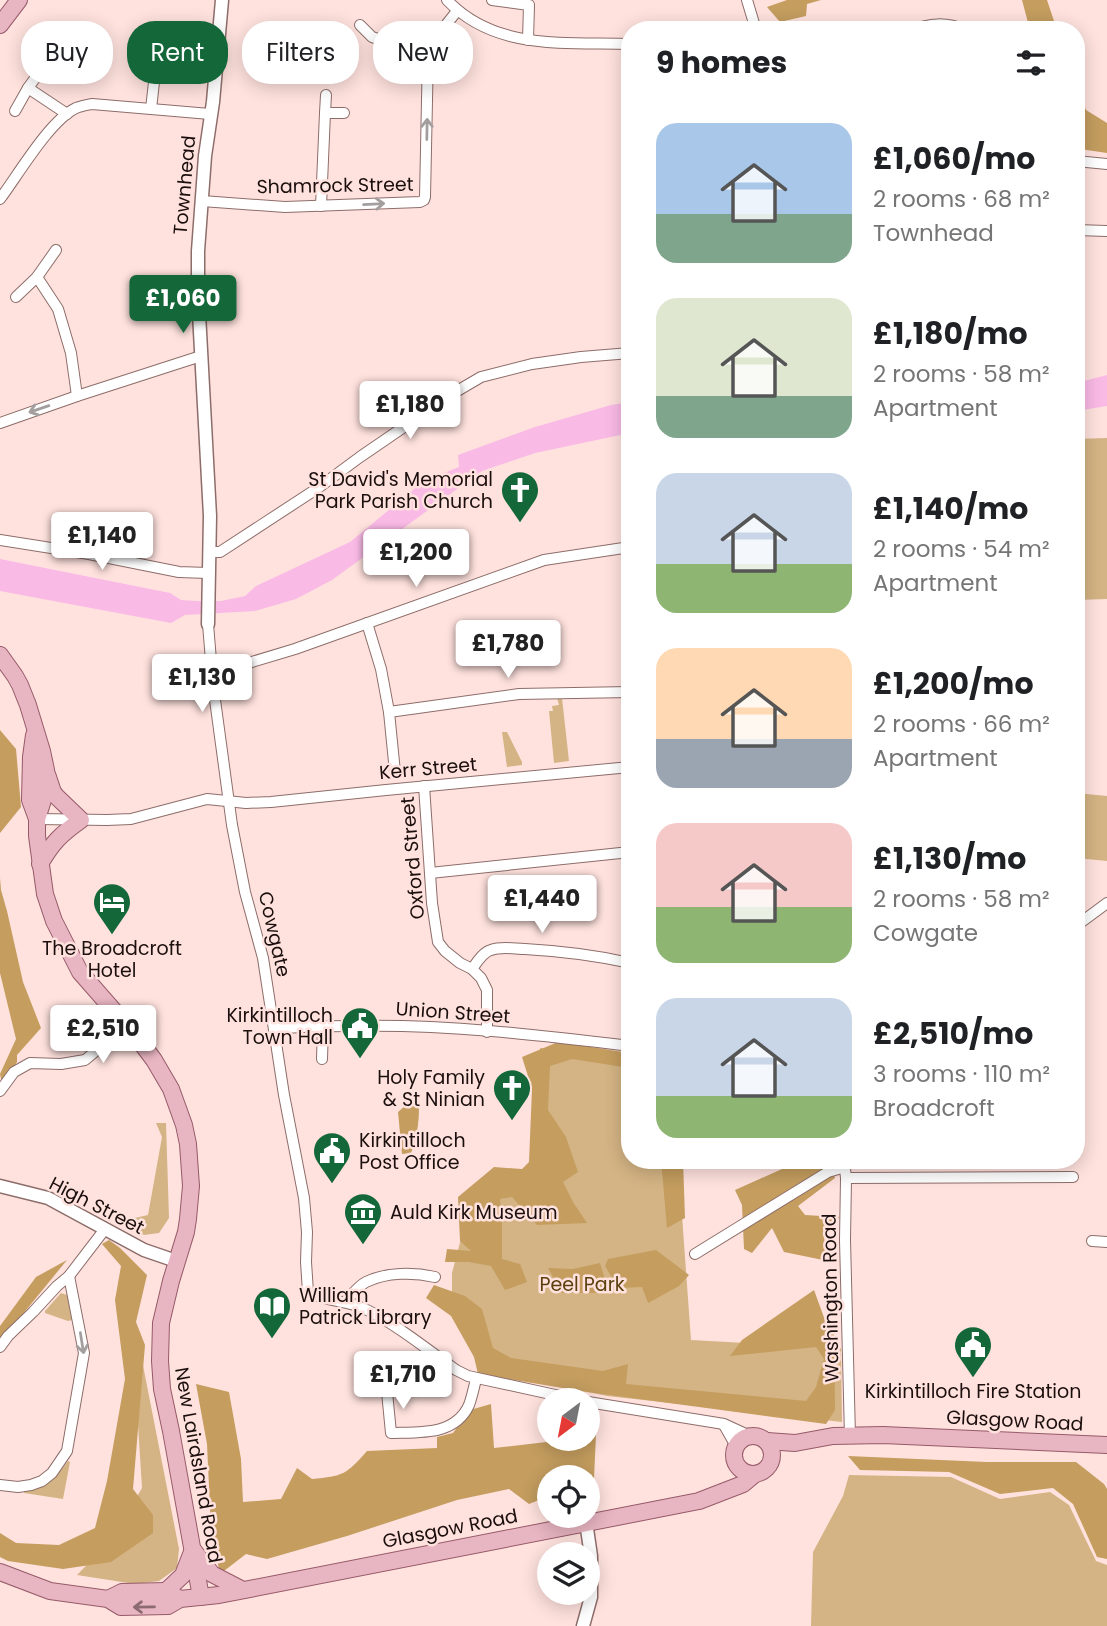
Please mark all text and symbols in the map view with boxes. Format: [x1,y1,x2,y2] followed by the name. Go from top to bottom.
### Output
[21,21,113,84] chip: Buy
[127,21,228,84] chip: Rent
[242,21,359,84] chip: Filters
[373,21,473,84] chip: New
[656,41,787,84] text: 9 homes
[1012,44,1050,82] icon: filters
[420,118,434,141] one-way arrow
[167,134,202,236] street label: Townhead
[873,137,1035,180] text: £1,060/mo
[712,151,796,235] icon: home
[256,171,414,200] street label: Shamrock Street
[873,183,1050,215] text: 2 rooms · 68 m²
[363,197,385,210] one-way arrow
[873,217,994,249] text: Townhead
[126,276,240,335] pin: £1,060
[145,282,221,314] text: £1,060
[873,312,1028,355] text: £1,180/mo
[712,326,796,410] icon: home
[873,358,1050,390] text: 2 rooms · 58 m²
[353,382,467,441] pin: £1,180
[375,388,445,420] text: £1,180
[873,392,998,424] text: Apartment
[28,404,50,416] one-way arrow
[308,466,493,515] place label: St David's Memorial Park Parish Church
[499,469,541,524] church icon: St David's Memorial Park Parish Church
[873,487,1028,530] text: £1,140/mo
[712,501,796,585] icon: home
[45,512,159,572] pin: £1,140
[67,519,137,551] text: £1,140
[359,530,473,589] pin: £1,200
[873,533,1050,565] text: 2 rooms · 54 m²
[379,536,453,568] text: £1,200
[873,567,998,599] text: Apartment
[451,620,565,680] pin: £1,780
[472,627,544,659] text: £1,780
[145,654,259,714] pin: £1,130
[168,661,236,693] text: £1,130
[873,662,1034,705] text: £1,200/mo
[712,676,796,760] icon: home
[873,708,1050,740] text: 2 rooms · 66 m²
[873,742,998,774] text: Apartment
[378,751,478,786] street label: Kerr Street
[394,795,431,920] street label: Oxford Street
[873,837,1026,880] text: £1,130/mo
[712,851,796,935] icon: home
[485,876,599,935] pin: £1,440
[91,881,133,936] hotel icon: The Broadcroft Hotel
[504,882,580,914] text: £1,440
[873,883,1050,915] text: 2 rooms · 58 m²
[252,889,297,979] street label: Cowgate
[873,917,978,949] text: Cowgate
[42,935,182,984] place label: The Broadcroft Hotel
[395,995,511,1030] street label: Union Street
[226,1002,333,1051] place label: Kirkintilloch Town Hall
[339,1005,381,1060] public building icon: Kirkintilloch Town Hall
[46,1006,160,1065] pin: £2,510
[66,1012,140,1044] text: £2,510
[873,1012,1033,1055] text: £2,510/mo
[712,1026,796,1110] icon: home
[873,1058,1050,1090] text: 3 rooms · 110 m²
[377,1064,485,1113] place label: Holy Family & St Ninian
[491,1067,533,1122] church icon: Holy Family & St Ninian
[873,1092,995,1124] text: Broadcroft
[359,1127,466,1176] place label: Kirkintilloch Post Office
[311,1130,353,1185] public building icon: Kirkintilloch Post Office
[45,1170,149,1241] street label: High Street
[342,1191,384,1246] museum icon: Auld Kirk Museum
[390,1199,558,1226] place label: Auld Kirk Museum
[816,1213,845,1383] street label: Washington Road
[539,1271,625,1298] park label: Peel Park
[299,1282,432,1331] place label: William Patrick Library
[251,1285,293,1340] library icon: William Patrick Library
[952,1324,994,1379] public building icon: Kirkintilloch Fire Station
[76,1331,89,1354] one-way arrow
[346,1352,460,1411] pin: £1,710
[370,1358,436,1390] text: £1,710
[168,1365,229,1565] street label: New Lairdsland Road
[865,1378,1081,1405] place label: Kirkintilloch Fire Station
[537,1388,600,1451] north arrow
[537,1388,600,1605] map controls
[946,1403,1084,1438] street label: Glasgow Road
[537,1465,600,1528] button: locate
[380,1502,520,1555] street label: Glasgow Road
[537,1542,600,1605] button: layers
[133,1600,156,1613] one-way arrow

